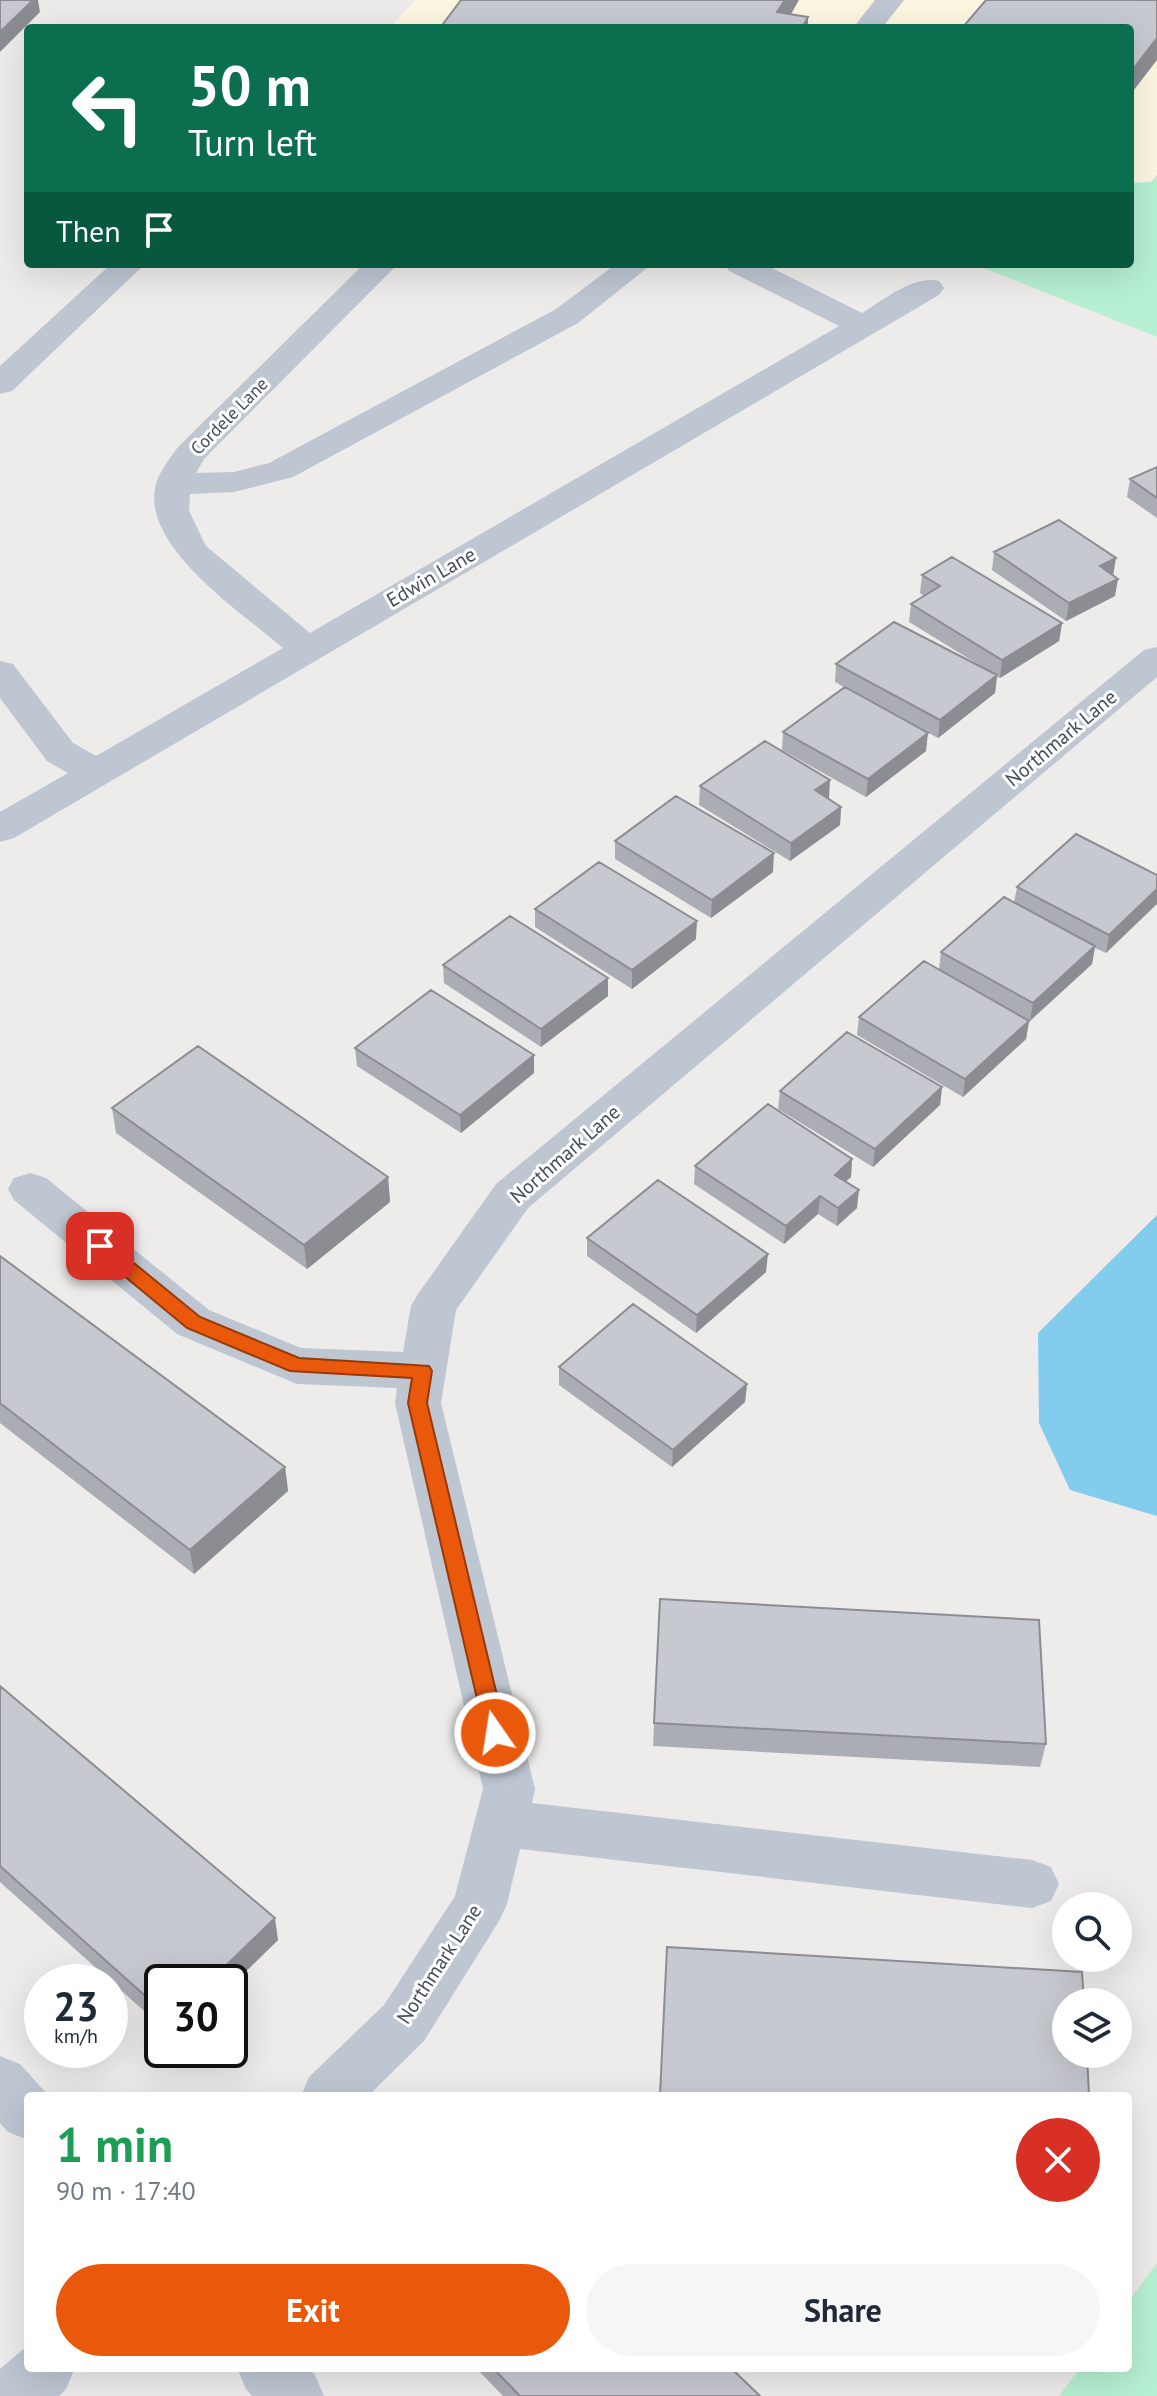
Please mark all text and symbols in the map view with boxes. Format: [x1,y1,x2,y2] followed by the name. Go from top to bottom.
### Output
[188,49,311,121] text: 50 m
[56,56,160,160] icon: left
[188,119,317,166] text: Turn left
[137,208,181,252] icon: arrive
[56,211,121,250] text: Then
[185,372,273,460] street label: Cordele Lane
[382,541,480,613] street label: Edwin Lane
[1000,684,1122,792] street label: Northmark Lane
[505,1099,625,1209] street label: Northmark Lane
[66,1212,134,1280] pin
[78,1224,122,1268] icon: arrive
[453,1691,537,1775] position arrow
[1052,1892,1132,2068] map controls
[1052,1892,1132,1972] button: search
[391,1899,487,2029] street label: Northmark Lane
[144,1964,248,2068] speed limit sign: 30
[53,1980,99,2032] text: 23
[1052,1988,1132,2068] button: layers
[54,2023,98,2049] text: km/h
[56,2113,173,2175] text: 1 min
[1016,2118,1100,2202] button: close
[56,2174,196,2207] text: 90 m · 17:40
[56,2264,570,2356] button: Exit
[586,2264,1100,2356] button: Share

